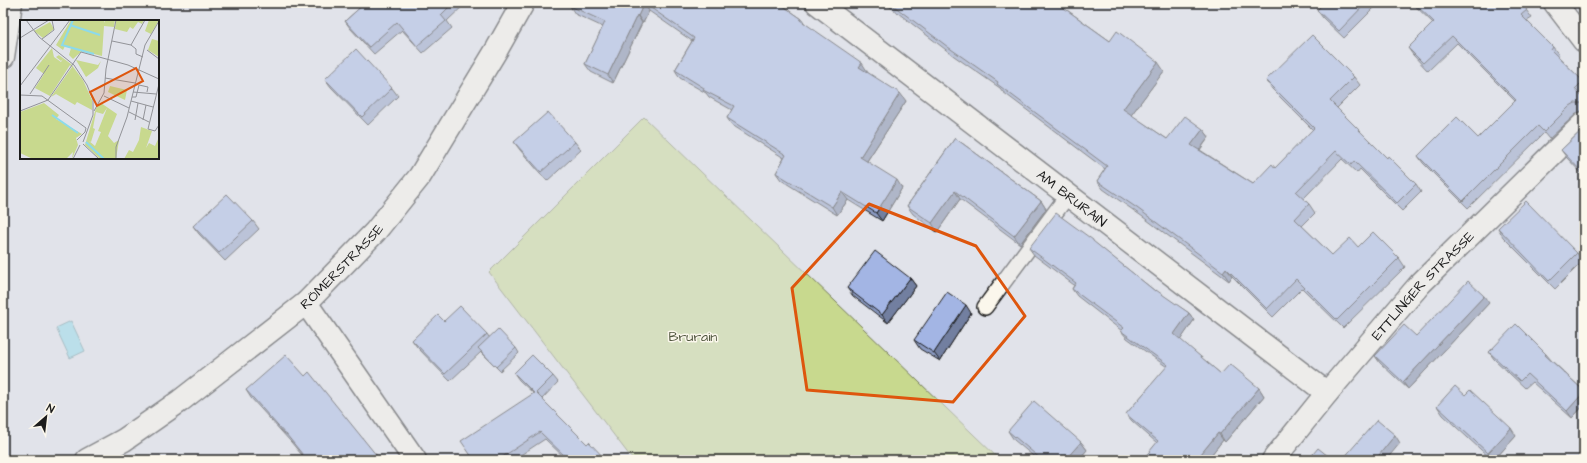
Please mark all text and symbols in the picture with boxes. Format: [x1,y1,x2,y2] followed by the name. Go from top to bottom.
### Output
[20,20,159,159] inset map
[1032,165,1111,232] street label: AM BRURAIN
[296,219,389,315] street label: RÖMERSTRASSE
[1367,227,1480,345] street label: ETTLINGER STRASSE
[669,327,717,347] park label: Brurain
[26,397,66,437] north arrow
[44,400,57,417] text: N

